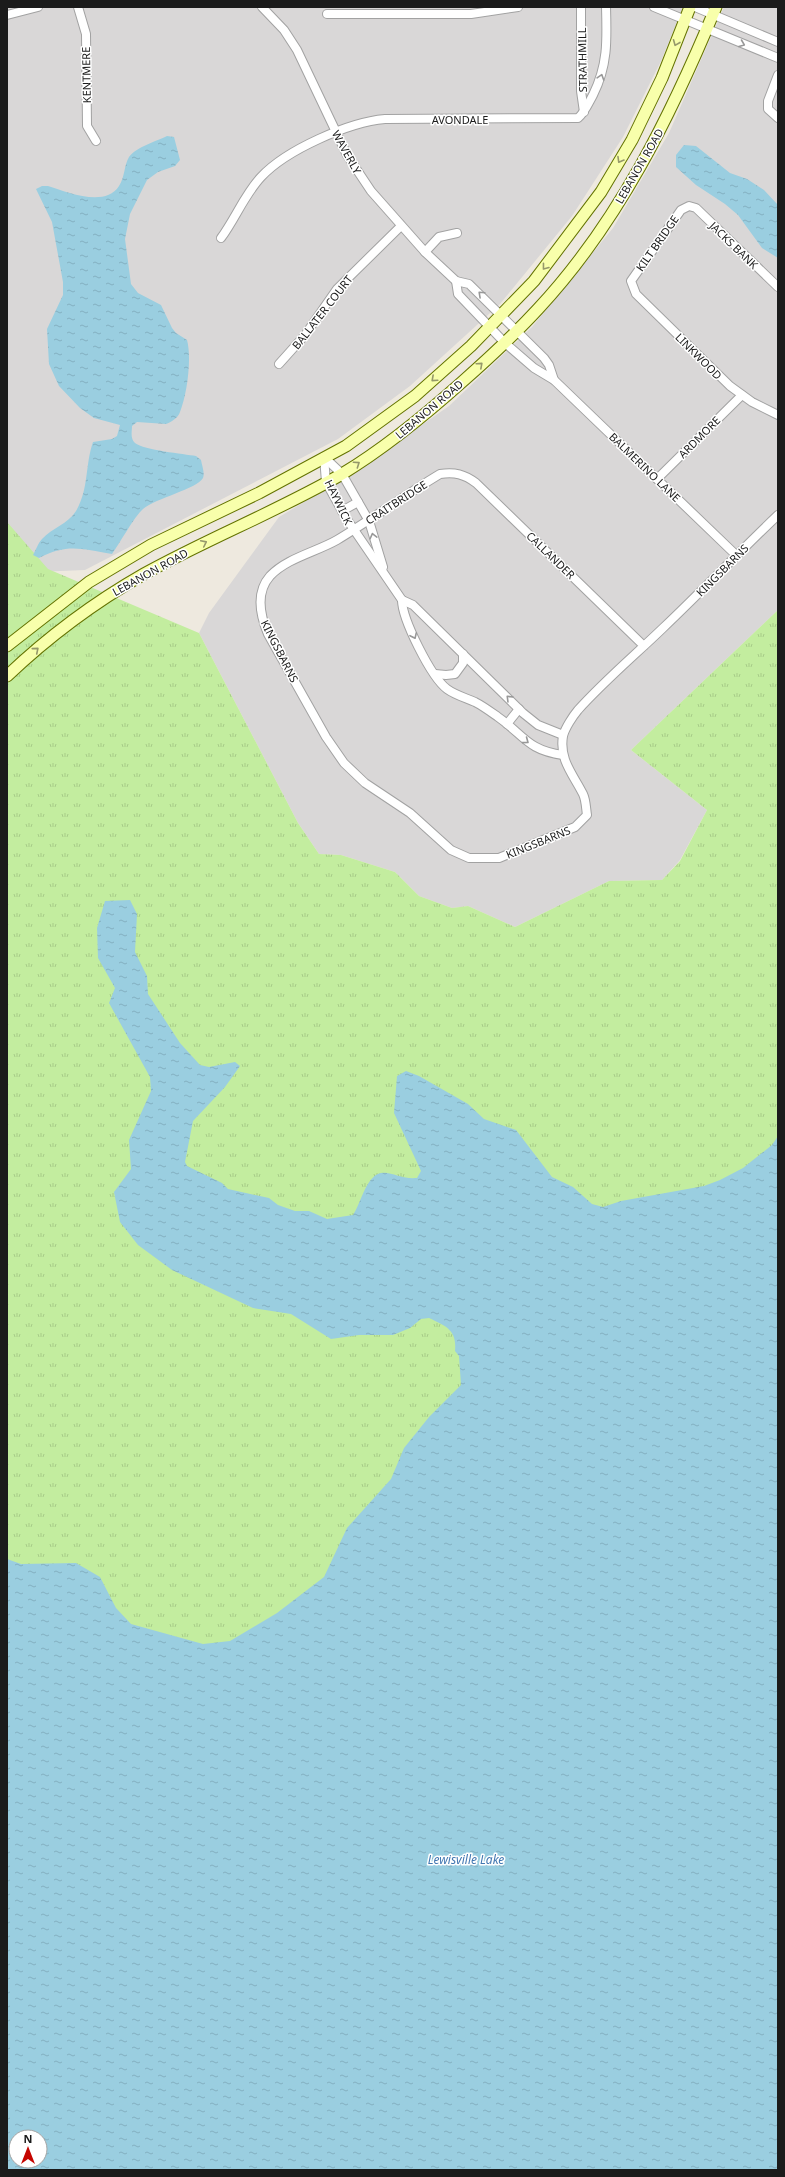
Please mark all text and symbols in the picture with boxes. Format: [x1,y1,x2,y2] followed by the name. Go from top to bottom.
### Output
[574,27,590,93] street label: STRATHMILL
[739,39,746,47] one-way arrow
[673,40,681,47] one-way arrow
[78,47,94,103] street label: KENTMERE
[596,74,605,81] one-way arrow
[432,112,488,127] street label: AVONDALE
[611,126,667,206] street label: LEBANON ROAD
[329,128,365,177] street label: WAVERLY
[618,156,625,163] one-way arrow
[632,212,682,274] street label: KILT BRIDGE
[706,217,762,272] street label: JACKS BANK
[543,262,550,269] one-way arrow
[288,272,356,352] street label: BALLATER COURT
[478,292,485,299] one-way arrow
[672,329,726,383] street label: LINKWOOD
[475,363,483,370] one-way arrow
[432,374,439,381] one-way arrow
[392,376,466,442] street label: LEBANON ROAD
[675,413,723,461] street label: ARDMORE
[606,429,684,505] street label: BALMERINO LANE
[353,461,360,469] one-way arrow
[362,476,430,528] street label: CRAITBRIDGE
[322,477,356,527] street label: HAYWICK
[524,528,579,582] street label: CALLANDER
[370,533,378,539] one-way arrow
[200,540,208,548] one-way arrow
[693,541,751,599] street label: KINGSBARNS
[109,545,191,599] street label: LEBANON ROAD
[258,617,302,685] street label: KINGSBARNS
[409,632,417,640] one-way arrow
[32,647,39,654] one-way arrow
[506,695,514,703] one-way arrow
[522,736,529,743] one-way arrow
[503,822,573,862] street label: KINGSBARNS
[428,1851,504,1868] water label: Lewisville Lake
[8,2129,48,2169] north arrow
[24,2131,32,2146] text: N

